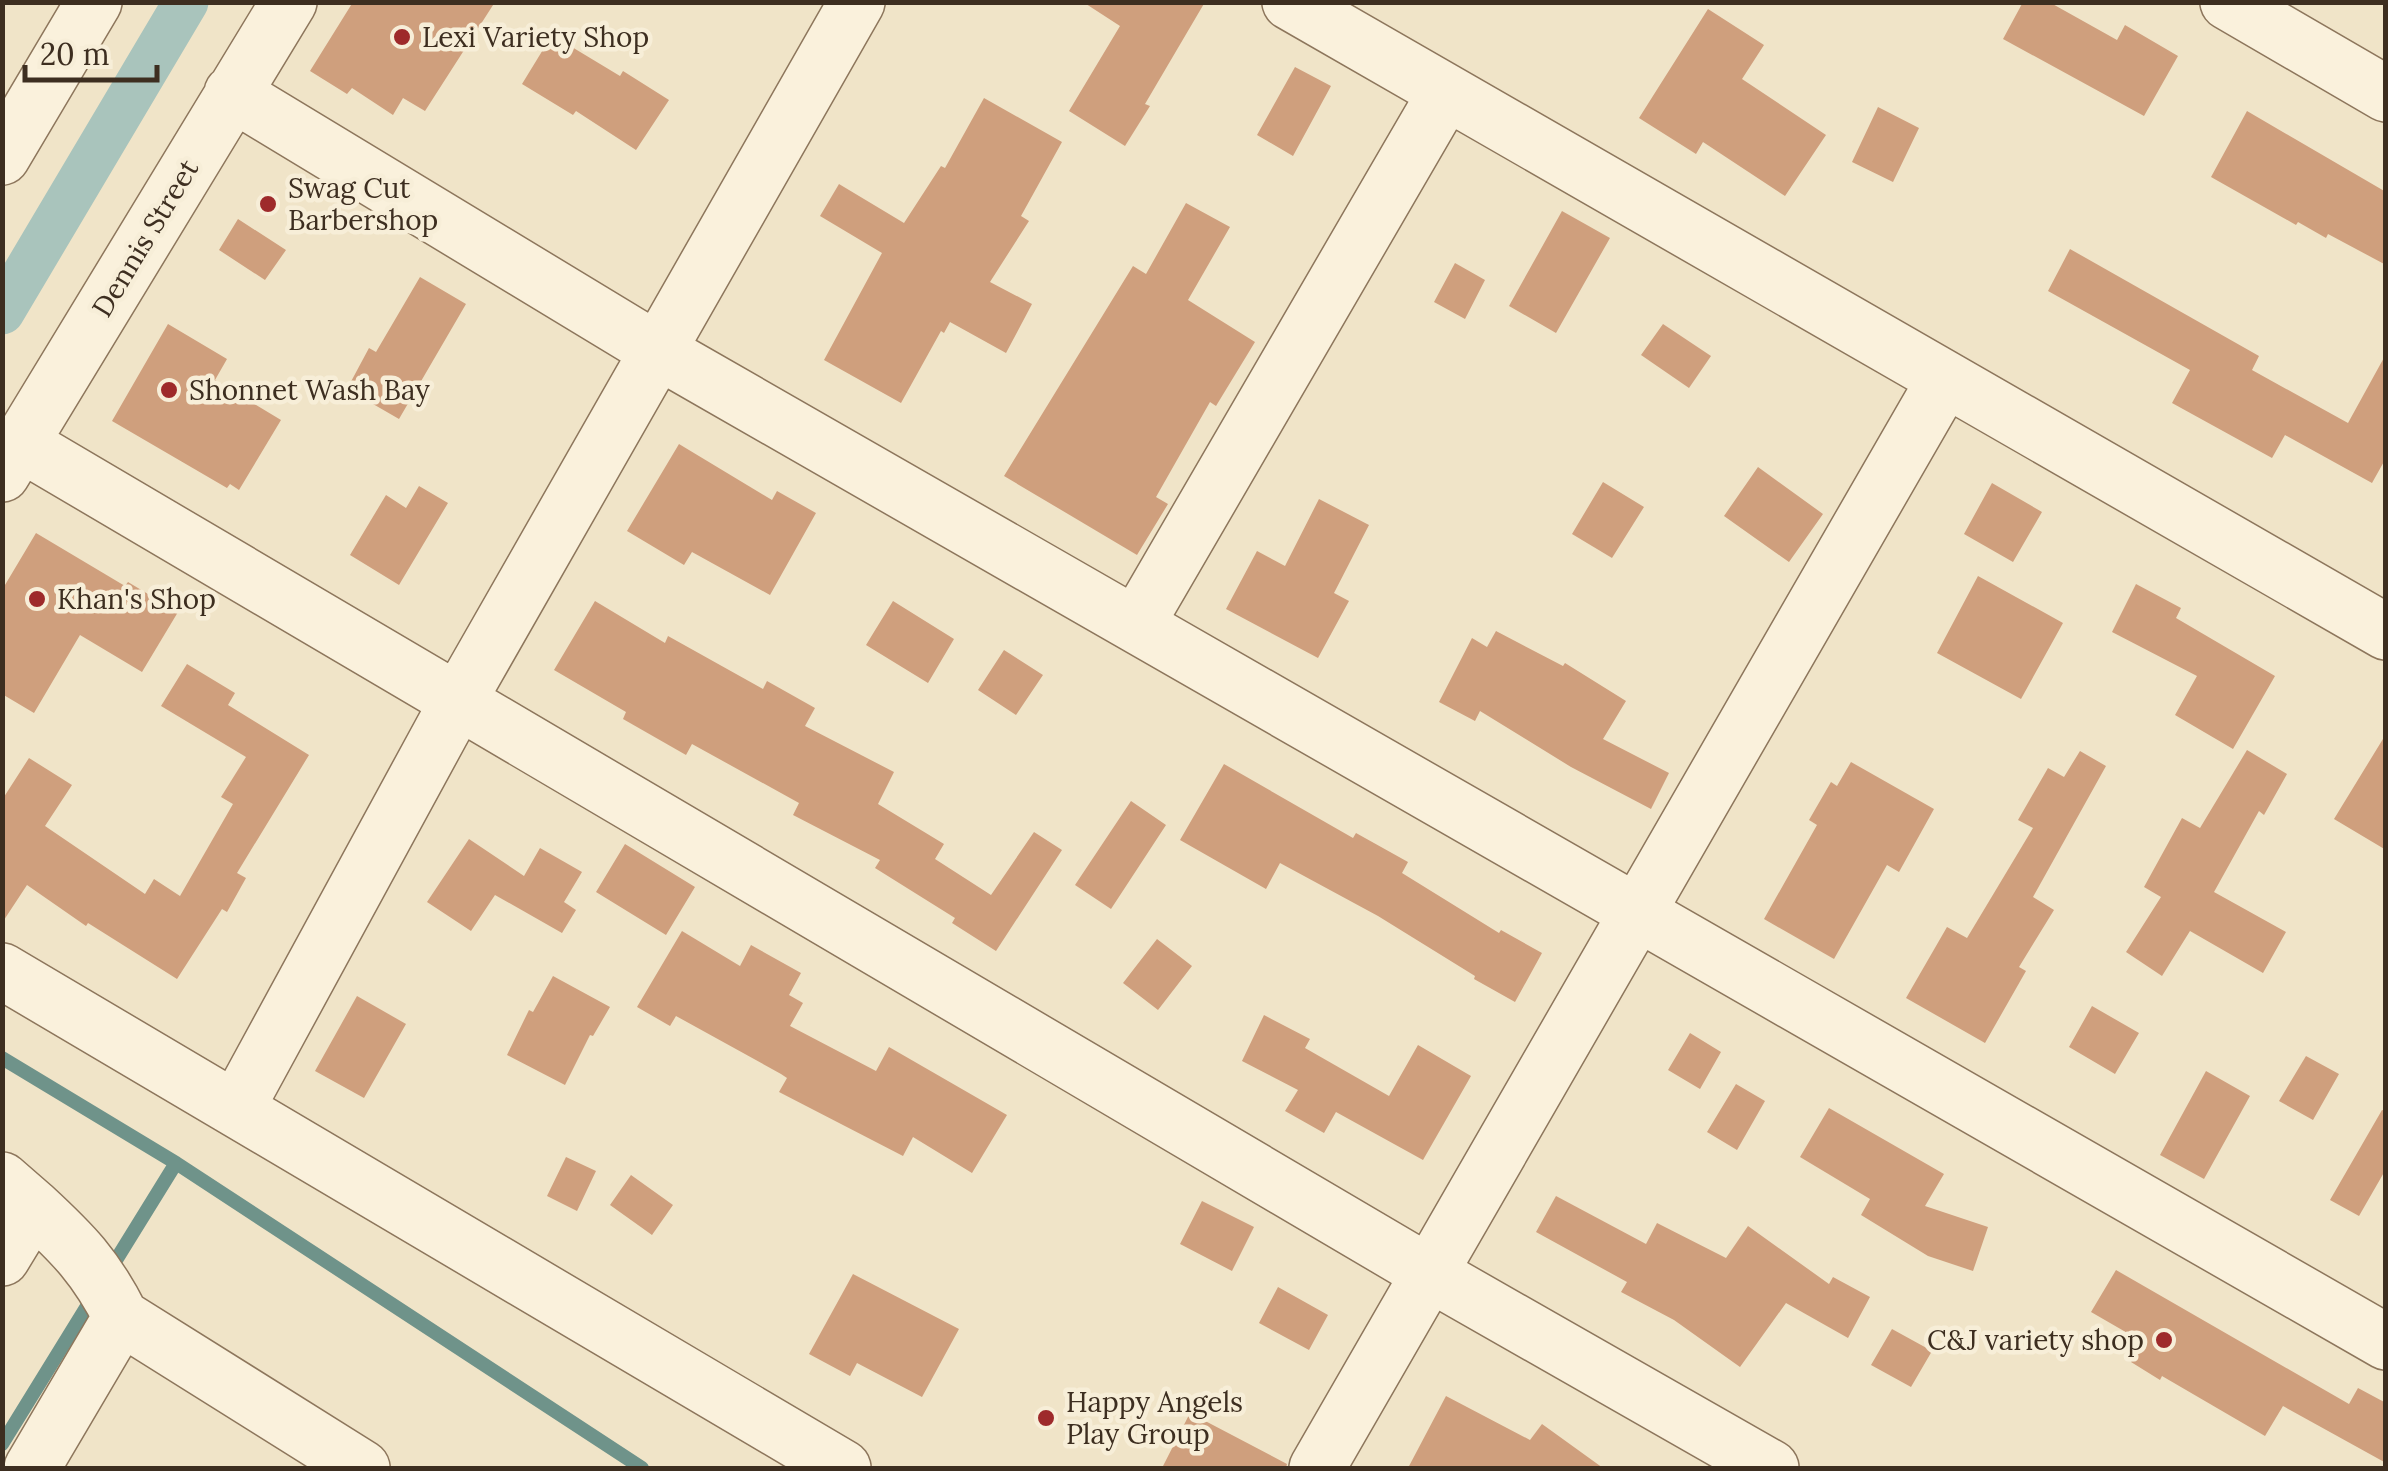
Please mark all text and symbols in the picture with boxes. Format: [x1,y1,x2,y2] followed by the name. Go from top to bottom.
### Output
[422,19,649,55] place label: Lexi Variety Shop
[25,20,158,82] scale bar
[391,26,413,48] marker: Lexi Variety Shop
[40,35,109,73] text: 20 m
[84,152,206,323] street label: Dennis Street
[288,170,438,238] place label: Swag Cut Barbershop
[257,193,279,215] marker: Swag Cut Barbershop
[189,372,430,408] place label: Shonnet Wash Bay
[158,379,180,401] marker: Shonnet Wash Bay
[57,581,216,617] place label: Khan's Shop
[26,588,48,610] marker: Khan's Shop
[1927,1322,2144,1358] place label: C&J variety shop
[2153,1329,2175,1351] marker: C&J variety shop
[1066,1384,1243,1452] place label: Happy Angels Play Group
[1035,1407,1057,1429] marker: Happy Angels Play Group

